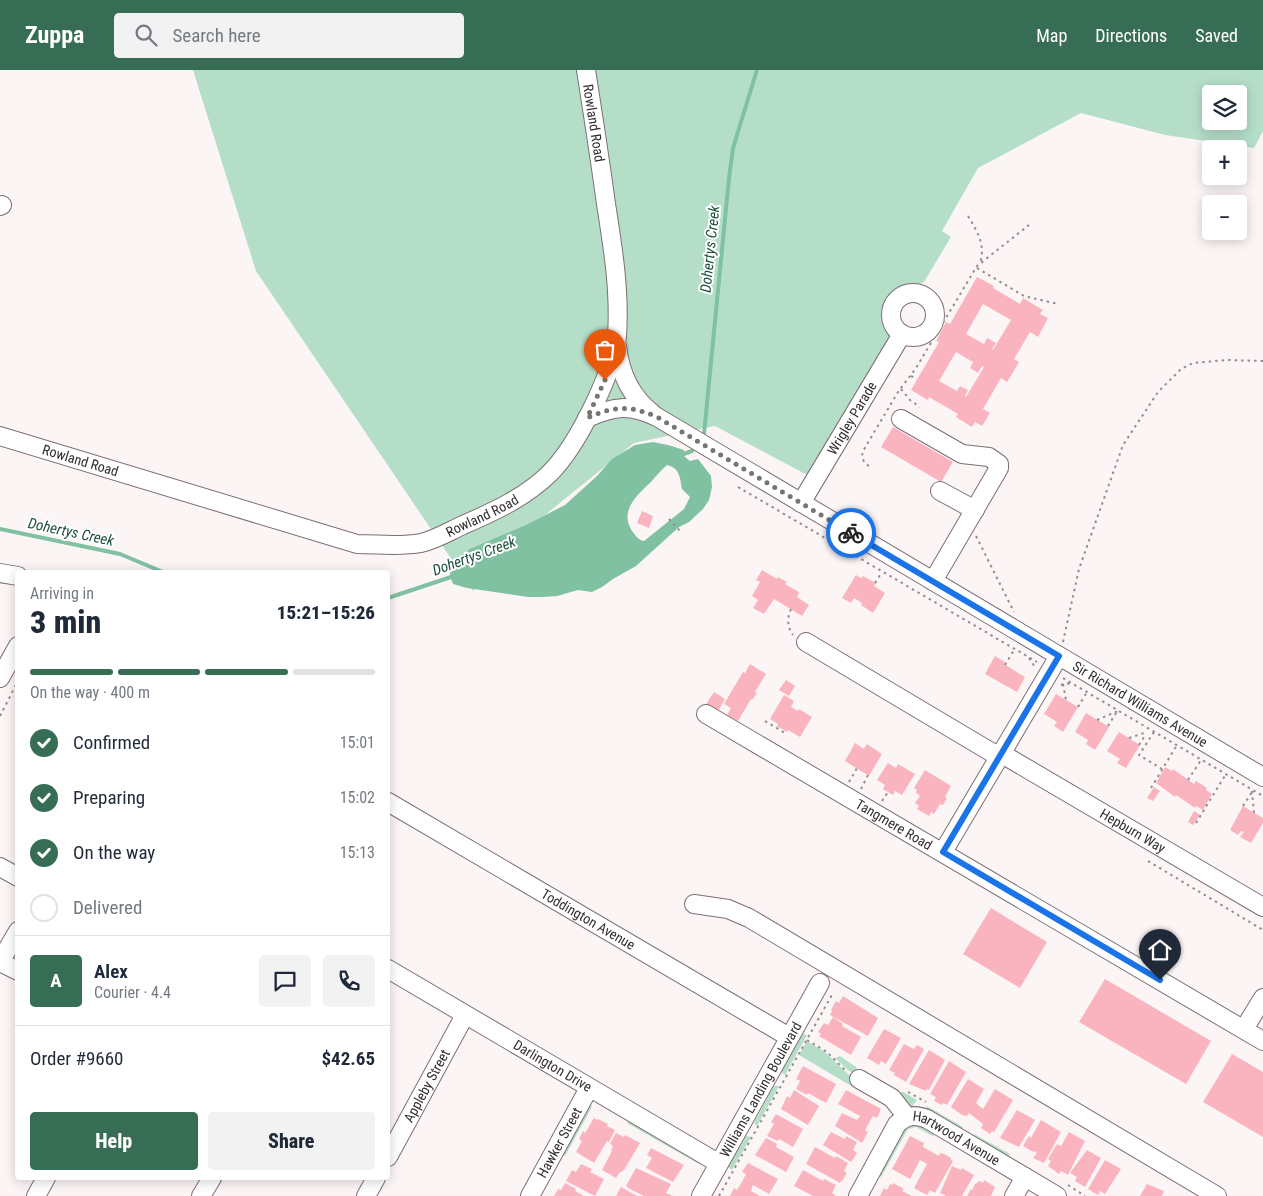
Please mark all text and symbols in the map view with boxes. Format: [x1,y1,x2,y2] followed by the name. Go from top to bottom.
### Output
[114,13,464,58] search box
[25,21,84,49] text: Zuppa
[132,21,160,49] icon: search
[172,24,261,47] text: Search here
[1036,25,1067,46] text: Map
[1095,25,1167,46] text: Directions
[1195,25,1238,46] text: Saved
[580,83,608,163] street label: Rowland Road
[1202,85,1247,240] map controls
[1202,85,1247,130] button: layers
[1202,140,1247,185] button: +
[1202,195,1247,240] button: −
[696,204,724,293] water label: Dohertys Creek
[584,329,626,380] pin
[591,336,619,364] icon: bag
[824,378,880,457] street label: Wrigley Parade
[40,441,120,479] street label: Rowland Road
[443,491,521,540] street label: Rowland Road
[826,508,876,558] courier
[26,514,116,550] water label: Dohertys Creek
[837,519,865,547] icon: bike
[430,532,519,579] water label: Dohertys Creek
[30,584,94,603] text: Arriving in
[277,601,375,624] text: 15:21–15:26
[30,603,101,641] text: 3 min
[1070,658,1211,750] street label: Sir Richard Williams Avenue
[30,683,150,702] text: On the way · 400 m
[30,729,58,757] icon: check
[73,731,150,754] text: Confirmed
[340,733,375,752] text: 15:01
[30,784,58,812] icon: check
[73,786,145,809] text: Preparing
[340,788,375,807] text: 15:02
[853,796,935,853] street label: Tangmere Road
[1097,805,1168,856] street label: Hepburn Way
[30,839,58,867] icon: check
[73,841,155,864] text: On the way
[340,843,375,862] text: 15:13
[538,886,638,953] street label: Toddington Avenue
[73,896,142,919] text: Delivered
[1139,929,1181,980] pin
[1146,936,1174,964] icon: home
[259,955,311,1007] button: chat
[323,955,375,1007] button: phone
[94,960,128,983] text: Alex
[50,969,62,992] text: A
[94,983,171,1002] text: Courier · 4.4
[716,1019,805,1160] street label: Williams Landing Boulevard
[511,1037,595,1095] street label: Darlington Drive
[30,1047,123,1070] text: Order #9660
[321,1047,375,1070] text: $42.65
[400,1047,453,1125] street label: Appleby Street
[534,1105,585,1180] street label: Hawker Street
[912,1108,1003,1169] street label: Hartwood Avenue
[30,1112,198,1170] button: Help
[208,1112,375,1170] button: Share

